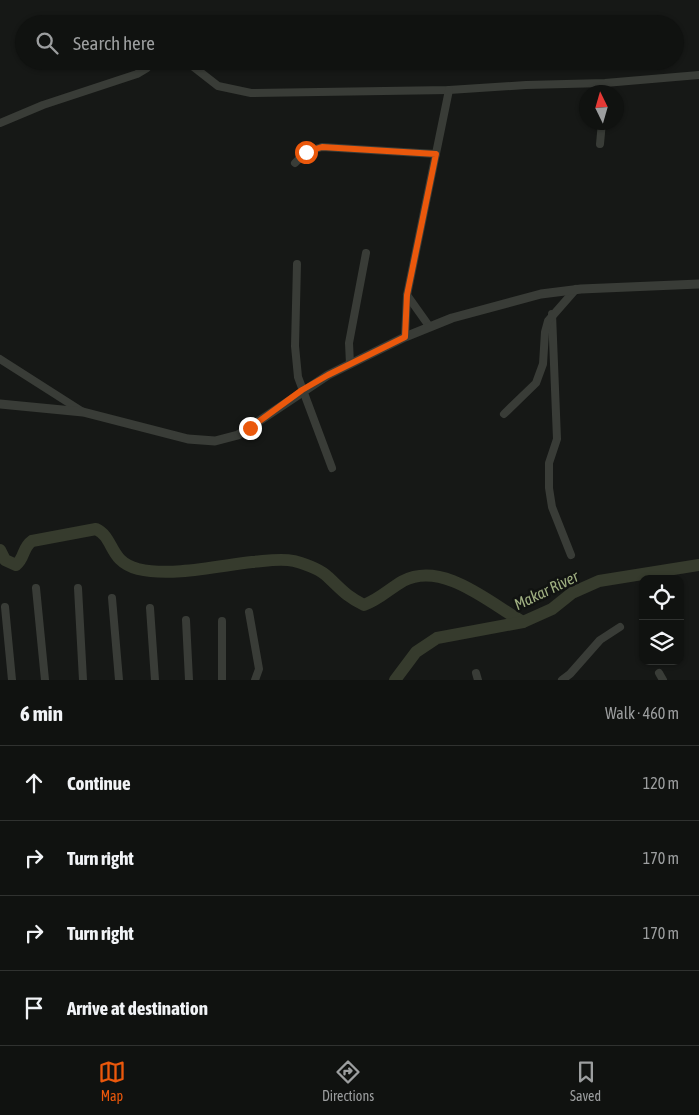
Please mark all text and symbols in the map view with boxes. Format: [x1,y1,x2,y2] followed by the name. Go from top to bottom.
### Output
[15,15,684,70] search box
[33,29,61,57] icon: search
[73,32,155,54] text: Search here
[579,85,624,130] north arrow
[295,141,318,164] route start
[239,417,262,440] route end
[511,566,582,613] water label: Makar River
[639,575,684,665] map controls
[639,575,684,620] button: locate
[639,620,684,665] button: layers
[20,701,63,725] text: 6 min
[605,704,679,722] text: Walk · 460 m
[20,769,48,797] icon: ahead
[67,772,131,794] text: Continue
[643,774,679,792] text: 120 m
[20,844,48,872] icon: right
[67,847,134,869] text: Turn right
[643,849,679,867] text: 170 m
[20,919,48,947] icon: right
[67,922,134,944] text: Turn right
[643,924,679,942] text: 170 m
[20,994,48,1022] icon: arrive
[67,997,208,1019] text: Arrive at destination
[98,1058,126,1104] tab: Map
[322,1058,374,1104] tab: Directions
[570,1058,601,1104] tab: Saved

